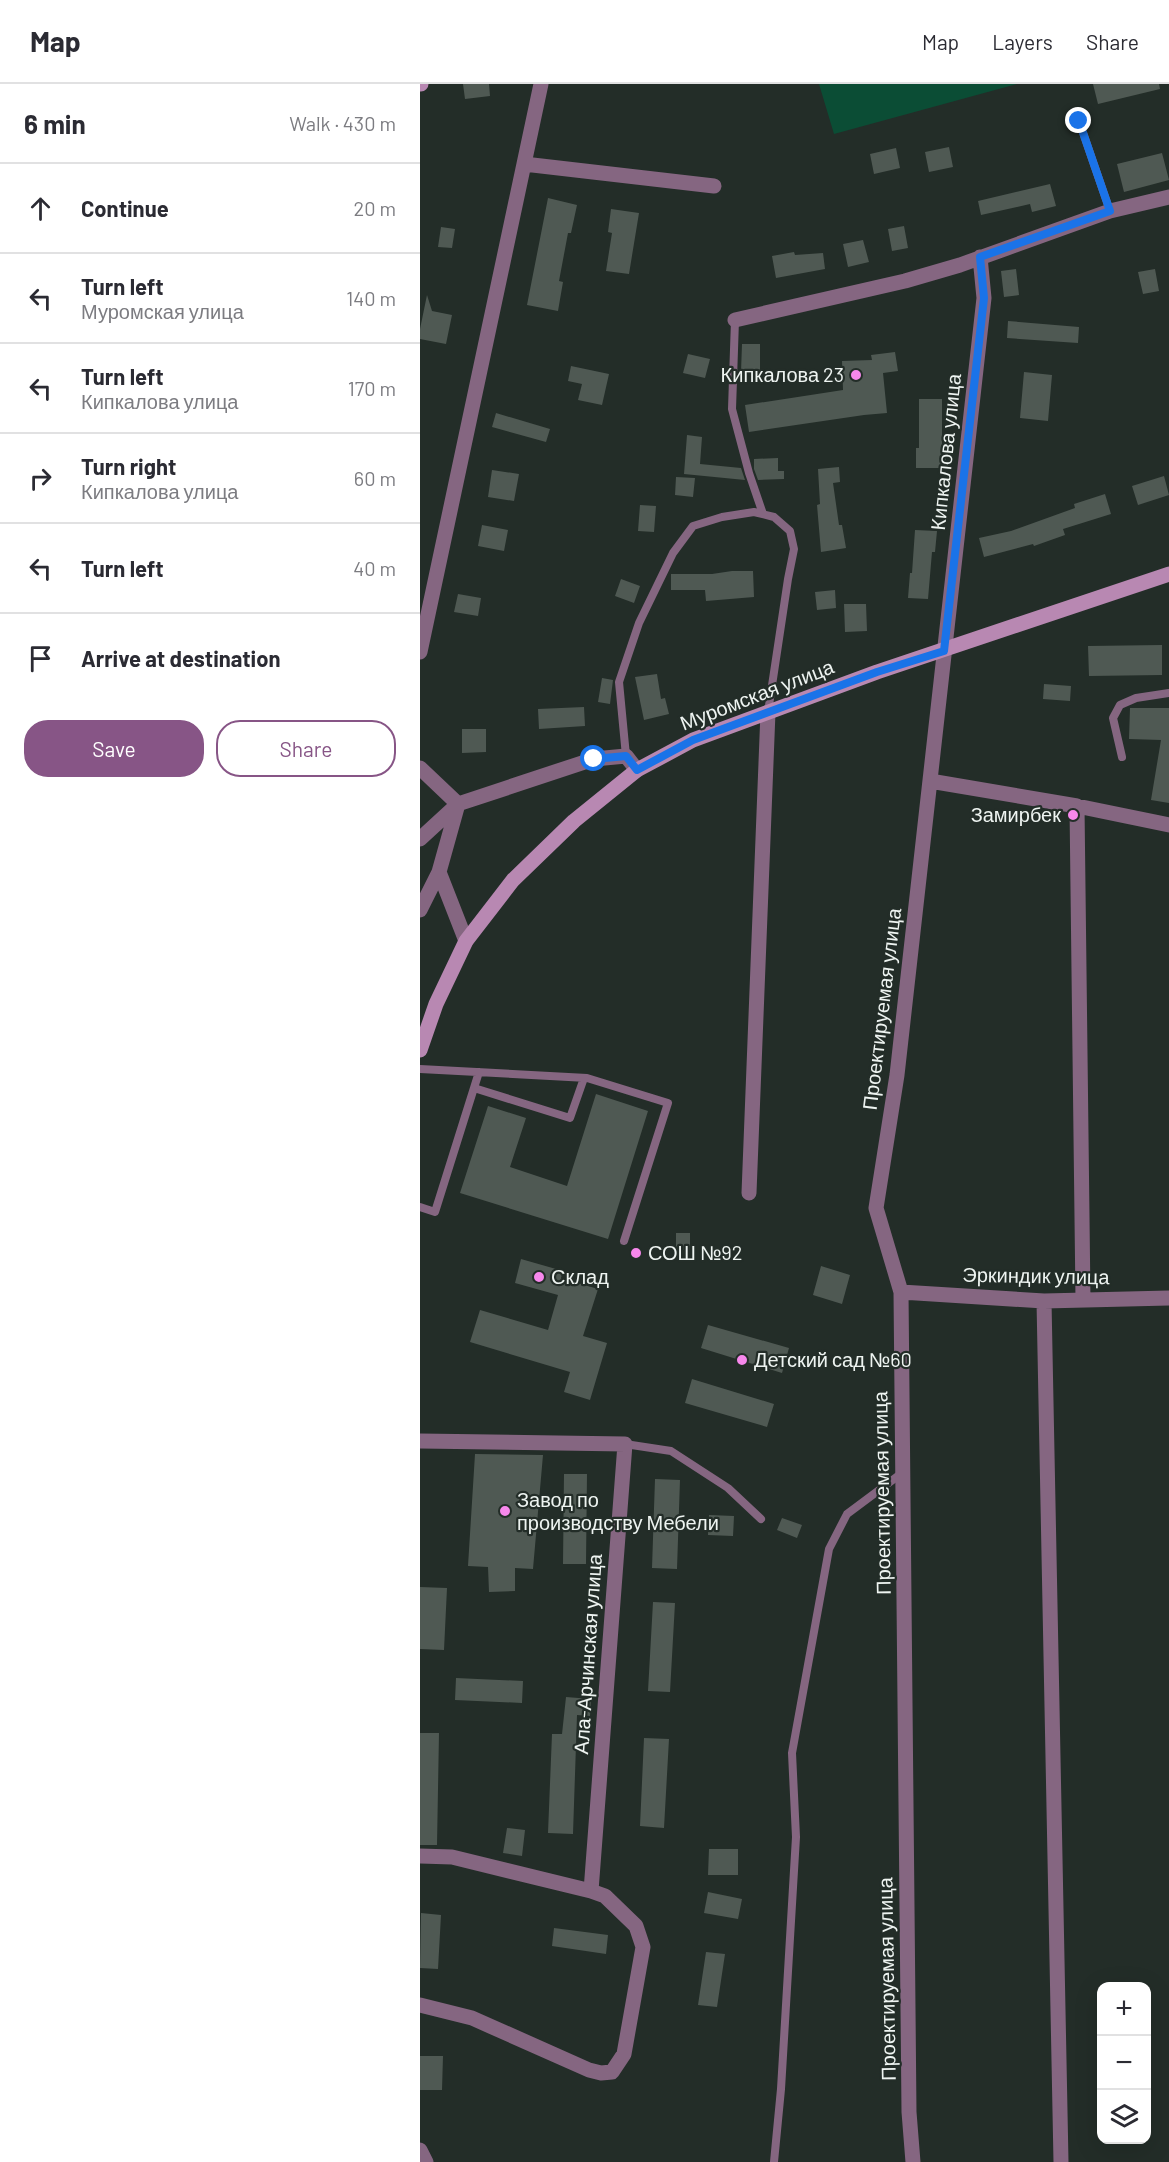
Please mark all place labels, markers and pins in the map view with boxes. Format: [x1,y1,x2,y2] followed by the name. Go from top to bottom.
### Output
[721,362,844,386] place label: Кипкалова 23
[849,368,863,382] marker: Кипкалова 23
[971,802,1061,826] place label: Замирбек
[1066,808,1080,822] marker: Замирбек
[648,1240,743,1264] place label: СОШ №92
[629,1246,643,1260] marker: СОШ №92
[551,1264,609,1288] place label: Склад
[532,1270,546,1284] marker: Склад
[754,1347,912,1371] place label: Детский сад №60
[735,1353,749,1367] marker: Детский сад №60
[517,1487,719,1534] place label: Завод по производству Мебели
[498,1504,512,1518] marker: Завод по производству Мебели

